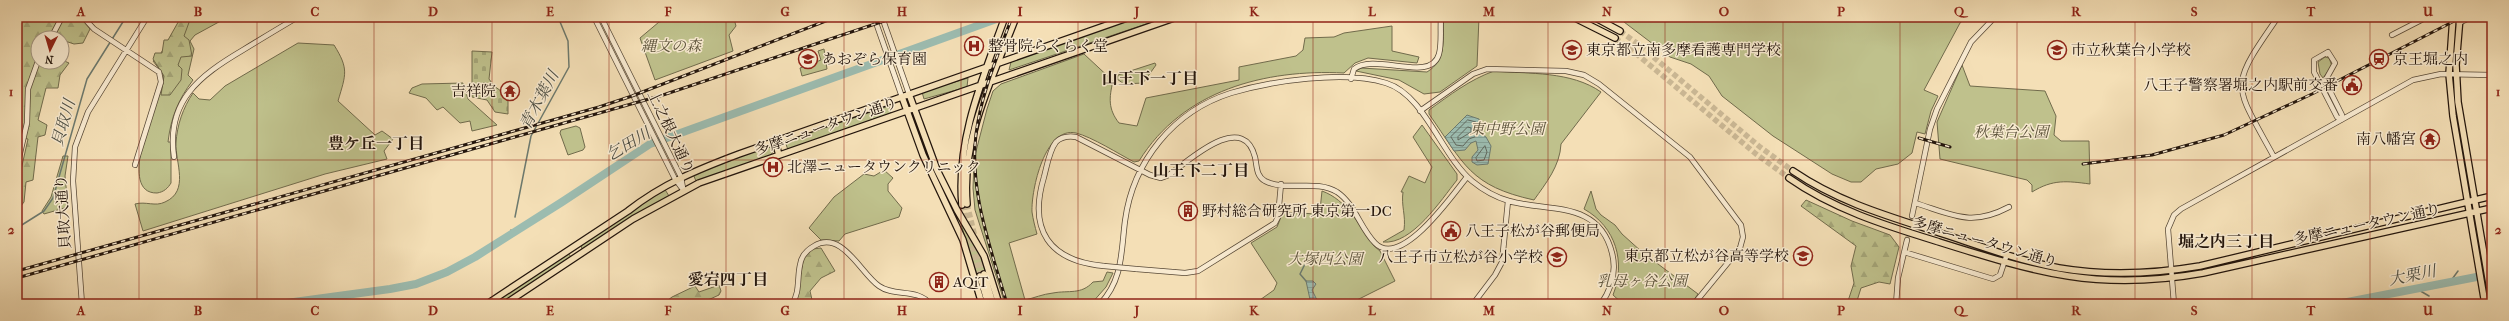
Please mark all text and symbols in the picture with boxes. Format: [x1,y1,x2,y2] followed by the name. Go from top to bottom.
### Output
[76,4,86,19] text: A
[194,4,203,19] text: B
[311,4,320,19] text: C
[428,4,438,19] text: D
[546,4,554,19] text: E
[664,4,672,19] text: F
[780,4,790,19] text: G
[897,4,908,19] text: H
[1017,4,1023,19] text: I
[1133,4,1140,20] text: J
[1249,4,1260,19] text: K
[1368,4,1377,19] text: L
[1482,4,1495,19] text: M
[1602,4,1612,19] text: N
[1719,4,1729,19] text: O
[1837,4,1845,19] text: P
[1954,4,1969,19] text: Q
[2071,4,2082,19] text: R
[2191,4,2198,19] text: S
[2306,4,2317,19] text: T
[2422,4,2434,19] text: U
[30,30,70,70] north arrow
[963,35,985,57] hospital icon: 整骨院らくらく堂
[641,37,703,55] park label: 縄文の森
[988,37,1108,55] place label: 整骨院らくらく堂
[1561,39,1583,61] school or university icon: 東京都立南多摩看護専門学校
[2046,39,2068,61] school or university icon: 市立秋葉台小学校
[1586,41,1781,59] place label: 東京都立南多摩看護専門学校
[2071,41,2191,59] place label: 市立秋葉台小学校
[797,48,819,70] school or university icon: あおぞら保育園
[2368,48,2390,70] station icon: 京王堀之内
[822,50,927,68] place label: あおぞら保育園
[2393,50,2468,68] place label: 京王堀之内
[44,53,54,66] text: N
[516,66,563,133] water label: 青木葉川
[1102,69,1198,88] district label: 山王下一丁目
[2341,74,2363,96] public building icon: 八王子警察署堀之内駅前交番
[2143,76,2338,94] place label: 八王子警察署堀之内駅前交番
[499,80,521,102] temple icon: 吉祥院
[451,82,496,100] place label: 吉祥院
[9,84,14,99] text: 1
[2496,84,2501,99] text: 1
[644,87,698,177] street label: 上之根大通り
[752,93,900,159] street label: 多摩ニュータウン通り
[47,95,79,149] water label: 貝取川
[1469,120,1547,138] park label: 東中野公園
[603,122,655,165] water label: 乞田川
[1973,123,2051,141] park label: 秋葉台公園
[2419,128,2441,150] temple icon: 南八幡宮
[2356,130,2416,148] place label: 南八幡宮
[328,134,424,153] district label: 豊ケ丘一丁目
[762,156,784,178] hospital icon: 北澤ニュータウンクリニック
[787,158,981,176] place label: 北澤ニュータウンクリニック
[1153,161,1249,180] district label: 山王下二丁目
[51,174,75,250] street label: 貝取大通り
[1177,200,1199,222] building icon: 野村総合研究所 東京第一DC
[2292,200,2442,248] street label: 多摩ニュータウン通り
[1202,202,1392,220] place label: 野村総合研究所 東京第一DC
[1910,213,2060,271] street label: 多摩ニュータウン通り
[1440,220,1462,242] public building icon: 八王子松が谷郵便局
[8,222,15,237] text: 2
[1465,222,1600,240] place label: 八王子松が谷郵便局
[2495,222,2502,237] text: 2
[2178,232,2274,251] district label: 堀之内三丁目
[1792,245,1814,267] school or university icon: 東京都立松が谷高等学校
[1546,246,1568,268] school or university icon: 八王子市立松が谷小学校
[1624,247,1789,265] place label: 東京都立松が谷高等学校
[1378,248,1543,266] place label: 八王子市立松が谷小学校
[1287,250,1365,268] park label: 大塚西公園
[2387,261,2439,289] water label: 大栗川
[688,270,768,289] district label: 愛宕四丁目
[928,271,950,293] building icon: AQiT
[1597,272,1690,290] park label: 乳母ヶ谷公園
[952,273,989,291] place label: AQiT
[76,303,86,318] text: A
[194,303,203,318] text: B
[311,303,320,318] text: C
[428,303,438,318] text: D
[546,303,554,318] text: E
[664,303,672,318] text: F
[780,303,790,318] text: G
[897,303,908,318] text: H
[1017,303,1023,318] text: I
[1133,303,1140,319] text: J
[1249,303,1260,318] text: K
[1368,303,1377,318] text: L
[1482,303,1495,318] text: M
[1602,303,1612,318] text: N
[1719,303,1729,318] text: O
[1837,303,1845,318] text: P
[1954,303,1969,318] text: Q
[2071,303,2082,318] text: R
[2191,303,2198,318] text: S
[2306,303,2317,318] text: T
[2422,303,2434,318] text: U

